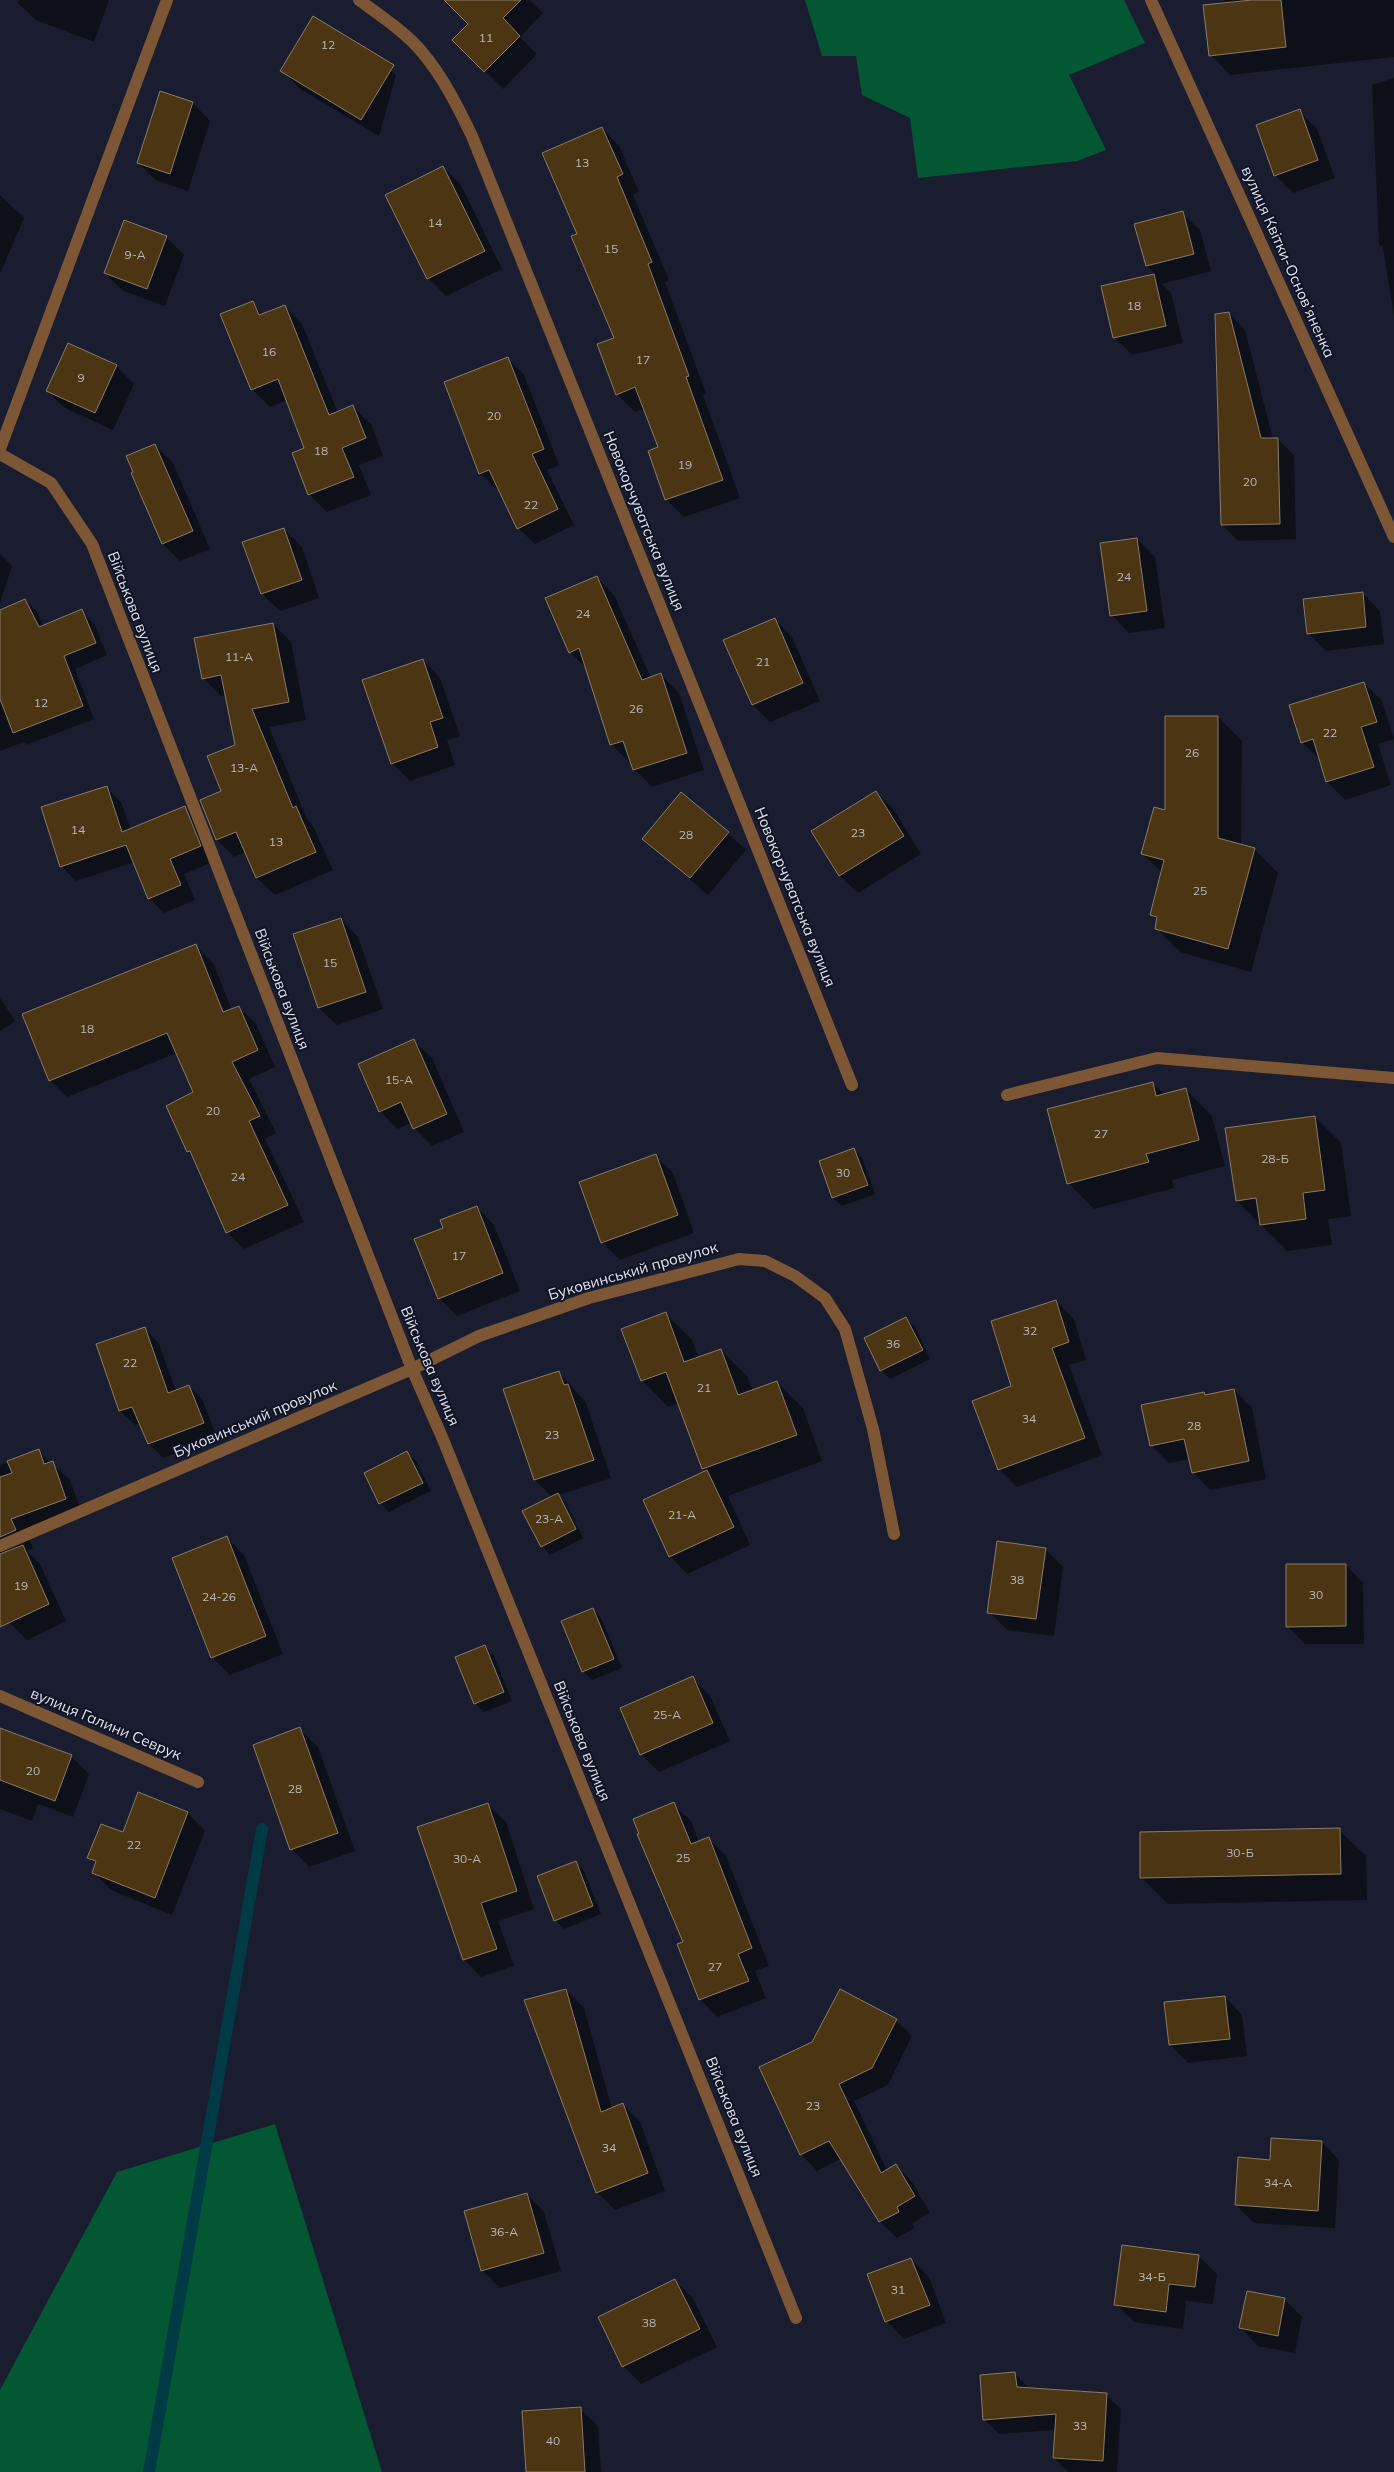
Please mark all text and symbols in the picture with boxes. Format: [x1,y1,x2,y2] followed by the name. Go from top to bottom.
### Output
[479,30,493,45] house number: 11
[321,37,335,52] house number: 12
[575,155,589,170] house number: 13
[1238,163,1339,360] street label: вулиця Квітки-Основ’яненка
[428,215,442,230] house number: 14
[604,241,618,256] house number: 15
[125,247,146,262] house number: 9-А
[1127,298,1141,313] house number: 18
[262,344,276,359] house number: 16
[636,352,650,367] house number: 17
[77,370,85,385] house number: 9
[487,408,501,423] house number: 20
[600,428,689,613] street label: Новокорчуватська вулиця
[314,443,328,458] house number: 18
[678,457,692,472] house number: 19
[1243,474,1257,489] house number: 20
[524,497,538,512] house number: 22
[104,549,167,675] street label: Військова вулиця
[1117,569,1131,584] house number: 24
[576,606,590,621] house number: 24
[225,649,253,664] house number: 11-А
[756,654,770,669] house number: 21
[34,695,48,710] house number: 12
[629,701,643,716] house number: 26
[1323,725,1337,740] house number: 22
[1185,745,1199,760] house number: 26
[230,760,258,775] house number: 13-А
[751,804,840,989] street label: Новокорчуватська вулиця
[71,822,85,837] house number: 14
[851,825,865,840] house number: 23
[679,827,693,842] house number: 28
[269,834,283,849] house number: 13
[1193,883,1207,898] house number: 25
[251,926,314,1052] street label: Військова вулиця
[323,955,337,970] house number: 15
[80,1021,94,1036] house number: 18
[385,1072,413,1087] house number: 15-А
[206,1103,220,1118] house number: 20
[1094,1126,1108,1141] house number: 27
[1261,1151,1289,1166] house number: 28-Б
[836,1165,850,1180] house number: 30
[231,1169,245,1184] house number: 24
[546,1237,721,1304] street label: Буковинський провулок
[452,1248,466,1263] house number: 17
[397,1303,464,1428] street label: Військова вулиця
[1023,1323,1037,1338] house number: 32
[886,1336,900,1351] house number: 36
[123,1355,137,1370] house number: 22
[170,1375,340,1462] street label: Буковинський провулок
[697,1380,711,1395] house number: 21
[1022,1411,1036,1426] house number: 34
[1187,1418,1201,1433] house number: 28
[545,1427,559,1442] house number: 23
[668,1507,696,1522] house number: 21-А
[535,1511,563,1526] house number: 23-А
[1010,1572,1024,1587] house number: 38
[14,1578,28,1593] house number: 19
[1309,1587,1323,1602] house number: 30
[202,1589,236,1604] house number: 24-26
[550,1678,615,1804] street label: Військова вулиця
[28,1683,185,1764] street label: вулиця Галини Севрук
[653,1707,681,1722] house number: 25-А
[26,1763,40,1778] house number: 20
[288,1781,302,1796] house number: 28
[127,1837,141,1852] house number: 22
[1226,1845,1254,1860] house number: 30-Б
[676,1850,690,1865] house number: 25
[453,1851,481,1866] house number: 30-А
[708,1959,722,1974] house number: 27
[702,2054,767,2180] street label: Військова вулиця
[806,2098,820,2113] house number: 23
[602,2140,616,2155] house number: 34
[1264,2175,1292,2190] house number: 34-А
[490,2224,518,2239] house number: 36-А
[1138,2269,1166,2284] house number: 34-Б
[891,2282,905,2297] house number: 31
[642,2315,656,2330] house number: 38
[1073,2418,1087,2433] house number: 33
[546,2433,560,2448] house number: 40

